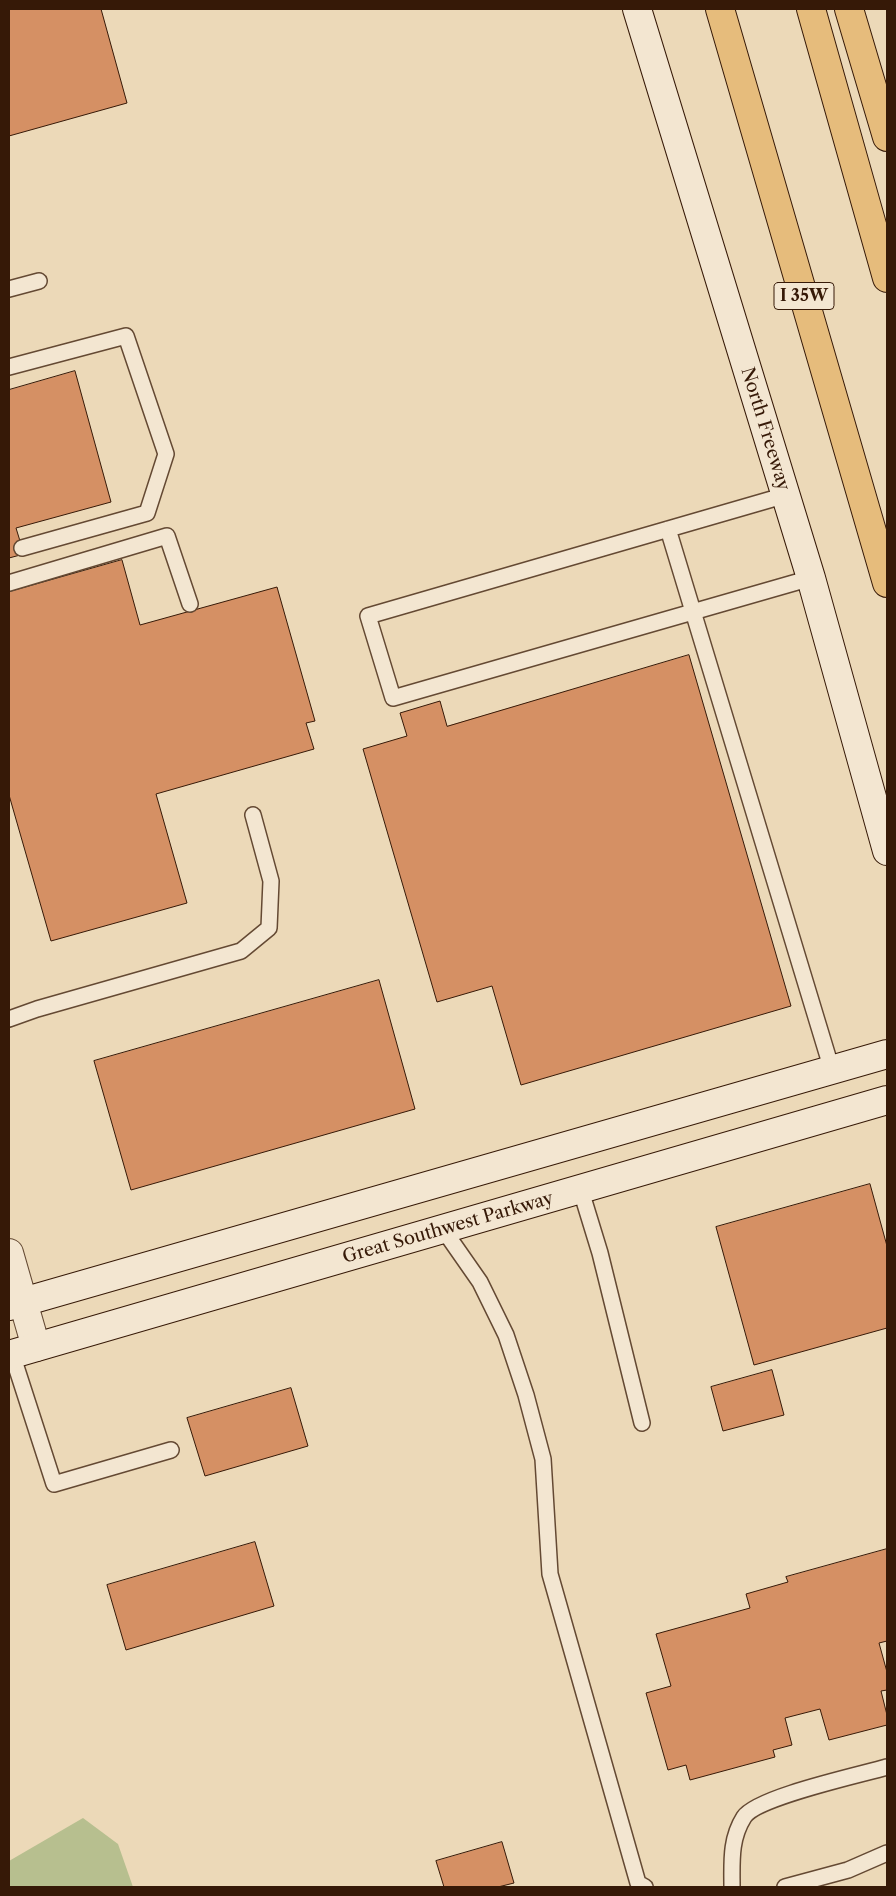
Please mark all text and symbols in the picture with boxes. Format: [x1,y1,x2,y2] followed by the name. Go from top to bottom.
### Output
[774,282,834,310] road number: I 35W
[736,365,794,493] street label: North Freeway
[340,1188,556,1268] street label: Great Southwest Parkway

